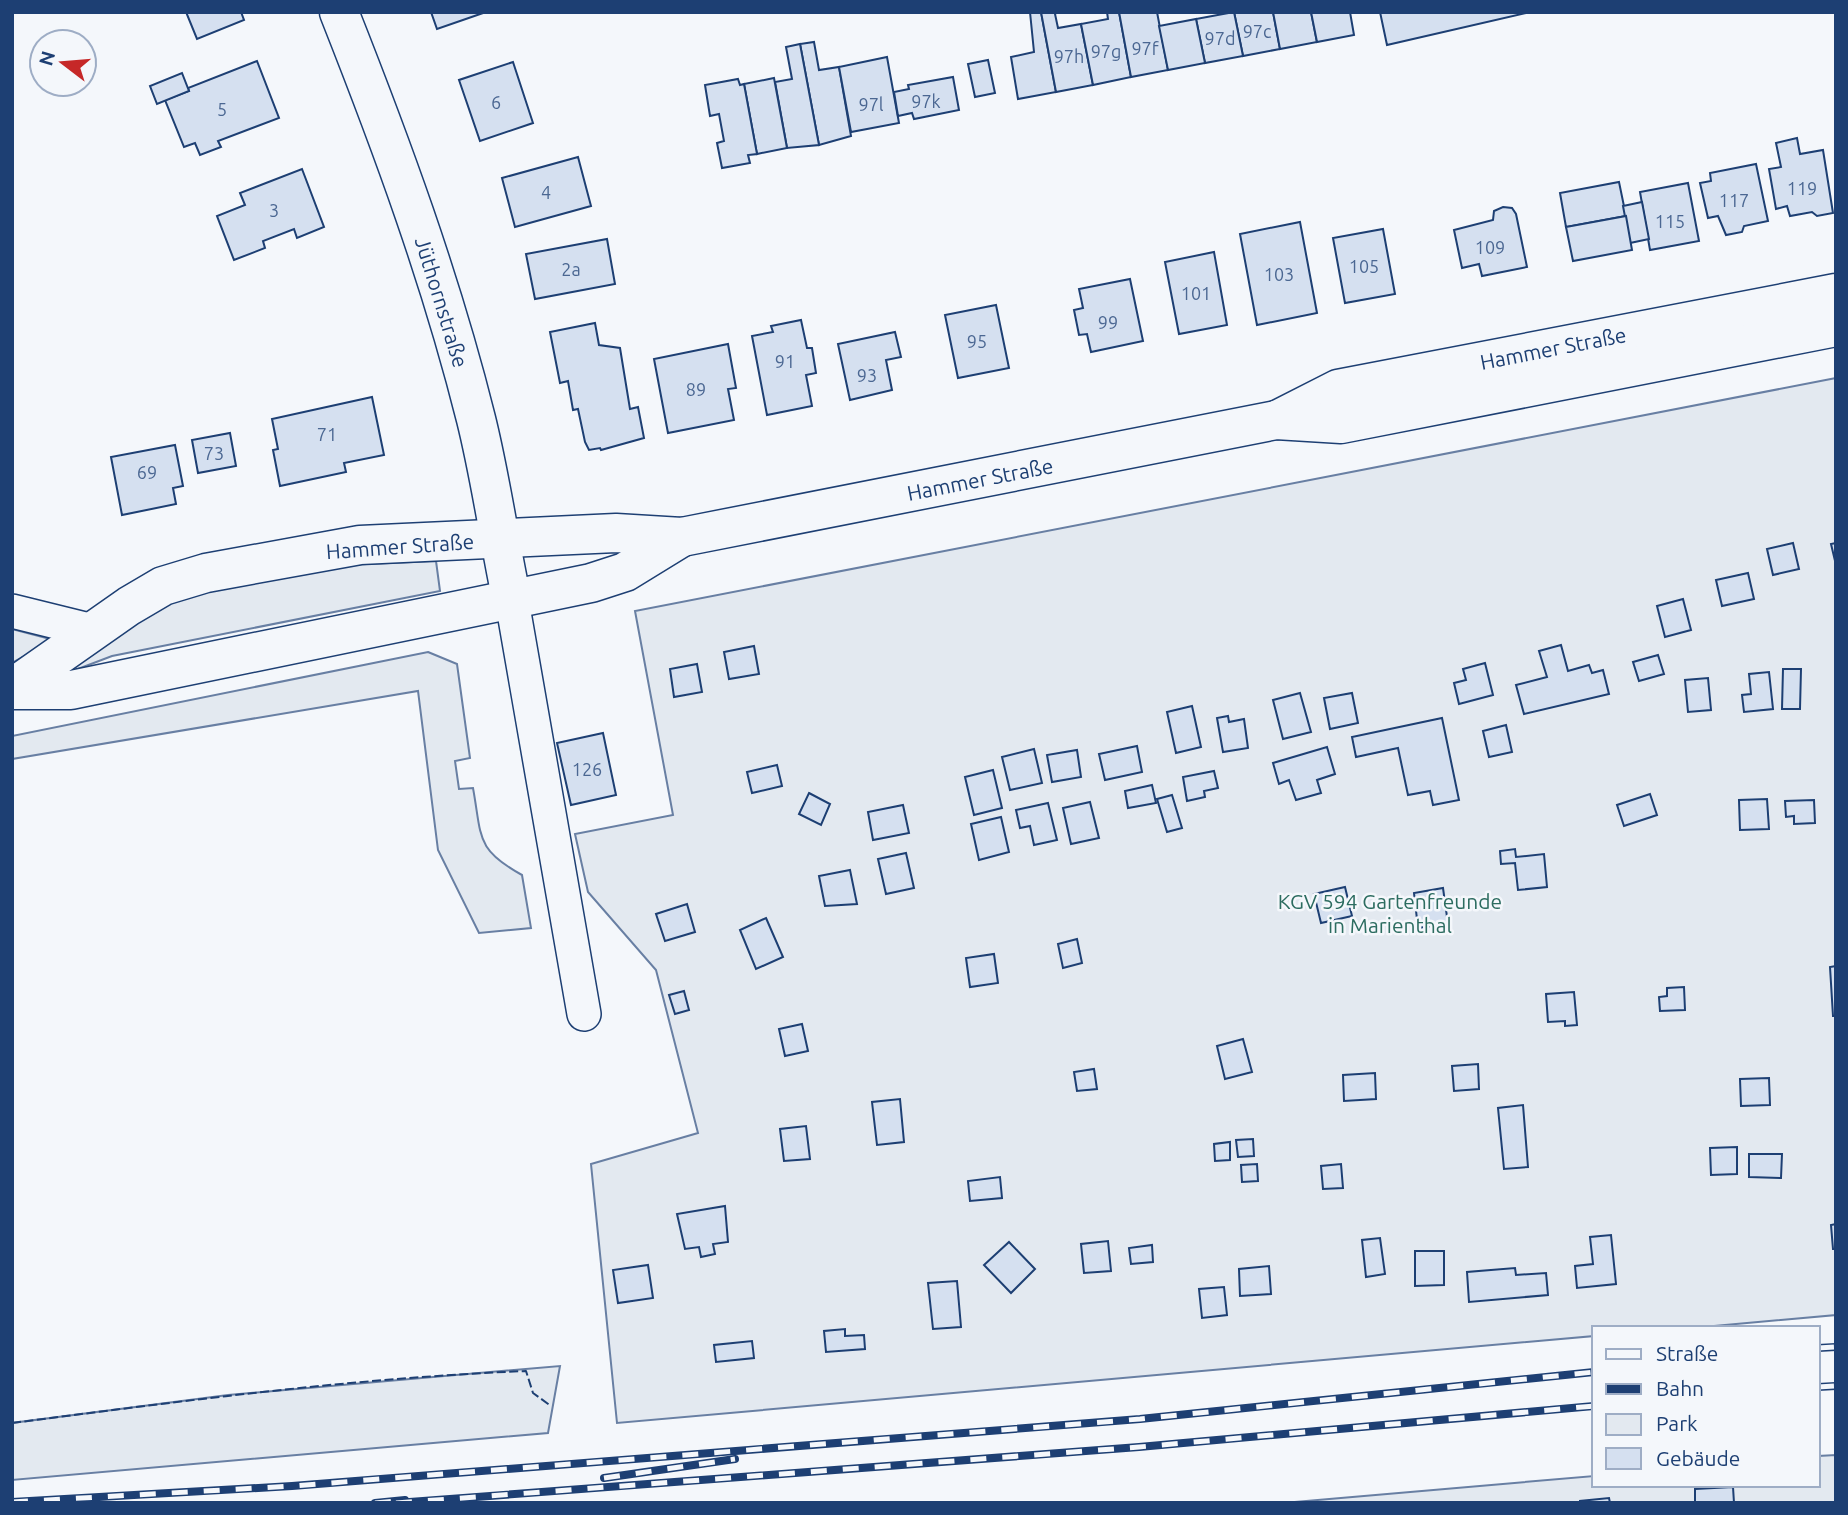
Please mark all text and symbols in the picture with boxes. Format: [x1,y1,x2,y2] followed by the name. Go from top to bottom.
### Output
[1243,21,1271,41] house number: 97c
[28,28,98,98] north arrow
[1205,28,1235,48] house number: 97d
[1131,38,1159,58] house number: 97f
[1091,41,1121,61] house number: 97g
[1054,46,1084,66] house number: 97h
[34,48,59,68] text: N
[911,91,941,111] house number: 97k
[491,92,501,112] house number: 6
[858,94,884,114] house number: 97l
[217,99,227,119] house number: 5
[1787,178,1817,198] house number: 119
[541,182,551,202] house number: 4
[1719,190,1749,210] house number: 117
[269,200,279,220] house number: 3
[1655,211,1685,231] house number: 115
[411,234,473,370] street label: Jüthornstraße
[1475,237,1505,257] house number: 109
[1349,256,1379,276] house number: 105
[561,259,581,279] house number: 2a
[1264,264,1294,284] house number: 103
[1181,283,1211,303] house number: 101
[1098,312,1118,332] house number: 99
[1478,322,1628,374] street label: Hammer Straße
[967,331,987,351] house number: 95
[775,351,795,371] house number: 91
[857,365,877,385] house number: 93
[686,379,706,399] house number: 89
[317,424,337,444] house number: 71
[204,443,224,463] house number: 73
[905,453,1055,505] street label: Hammer Straße
[137,462,157,482] house number: 69
[325,529,475,563] street label: Hammer Straße
[572,759,602,779] house number: 126
[1278,889,1502,937] park label: KGV 594 Gartenfreunde in Marienthal
[1592,1326,1820,1487] legend
[1656,1341,1718,1365] text: Straße
[1656,1376,1704,1400] text: Bahn
[1656,1411,1698,1435] text: Park
[1656,1446,1740,1470] text: Gebäude

